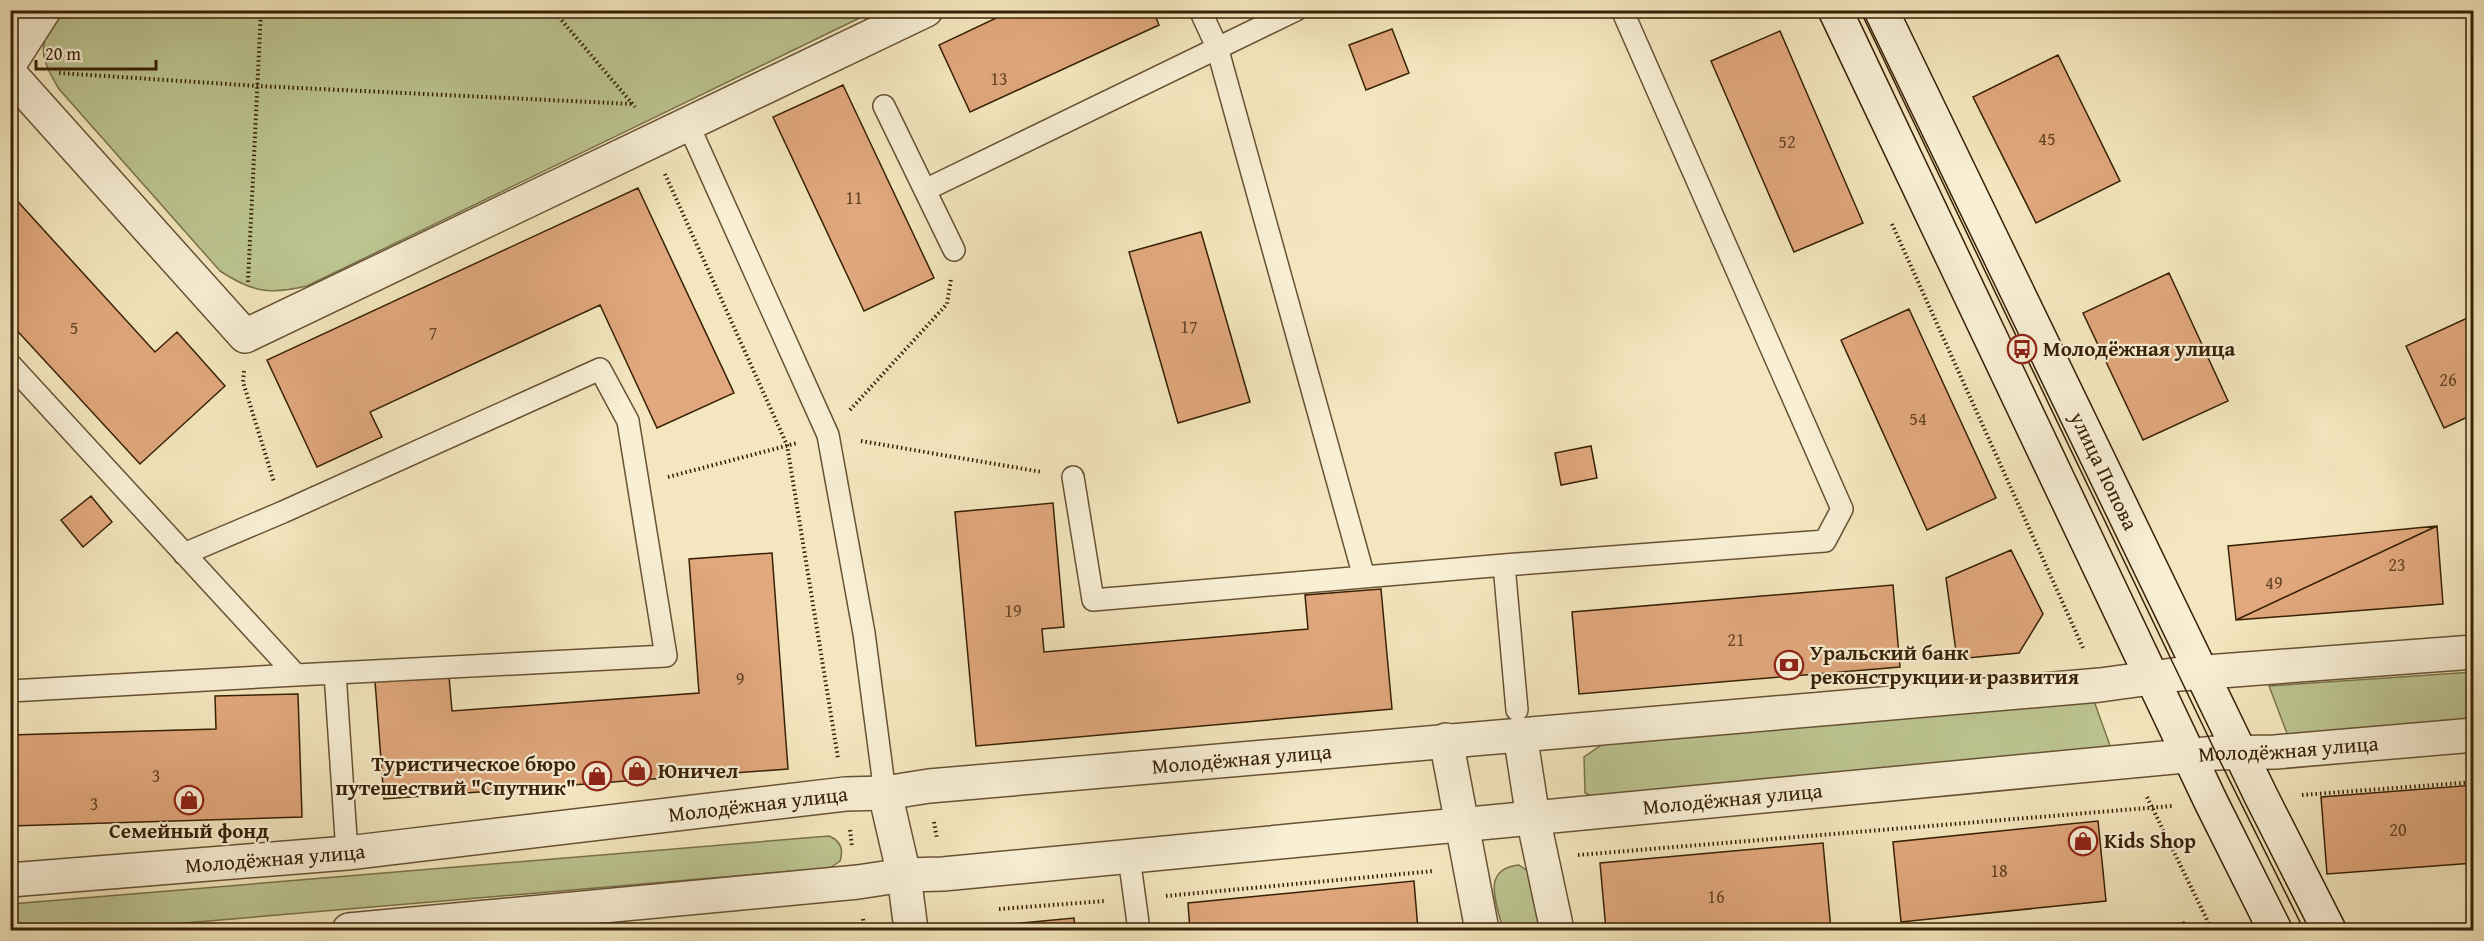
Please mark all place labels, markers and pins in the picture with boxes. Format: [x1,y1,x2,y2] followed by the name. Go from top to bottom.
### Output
[2006,333,2038,365] bus stop icon: Молодёжная улица
[2043,333,2236,364] place label: Молодёжная улица
[1810,637,2079,692] place label: Уральский банк реконструкции и развития
[1773,649,1805,681] bank icon: Уральский банк реконструкции и развития
[336,748,576,803] place label: Туристическое бюро путешествий "Спутник"
[621,755,653,787] shop icon: Юничел
[658,755,738,786] place label: Юничел
[581,760,613,792] shop icon: Туристическое бюро путешествий "Спутник"
[173,784,205,816] shop icon: Семейный фонд
[109,815,269,846] place label: Семейный фонд
[2067,825,2099,857] shop icon: Kids Shop
[2104,825,2196,856] place label: Kids Shop

